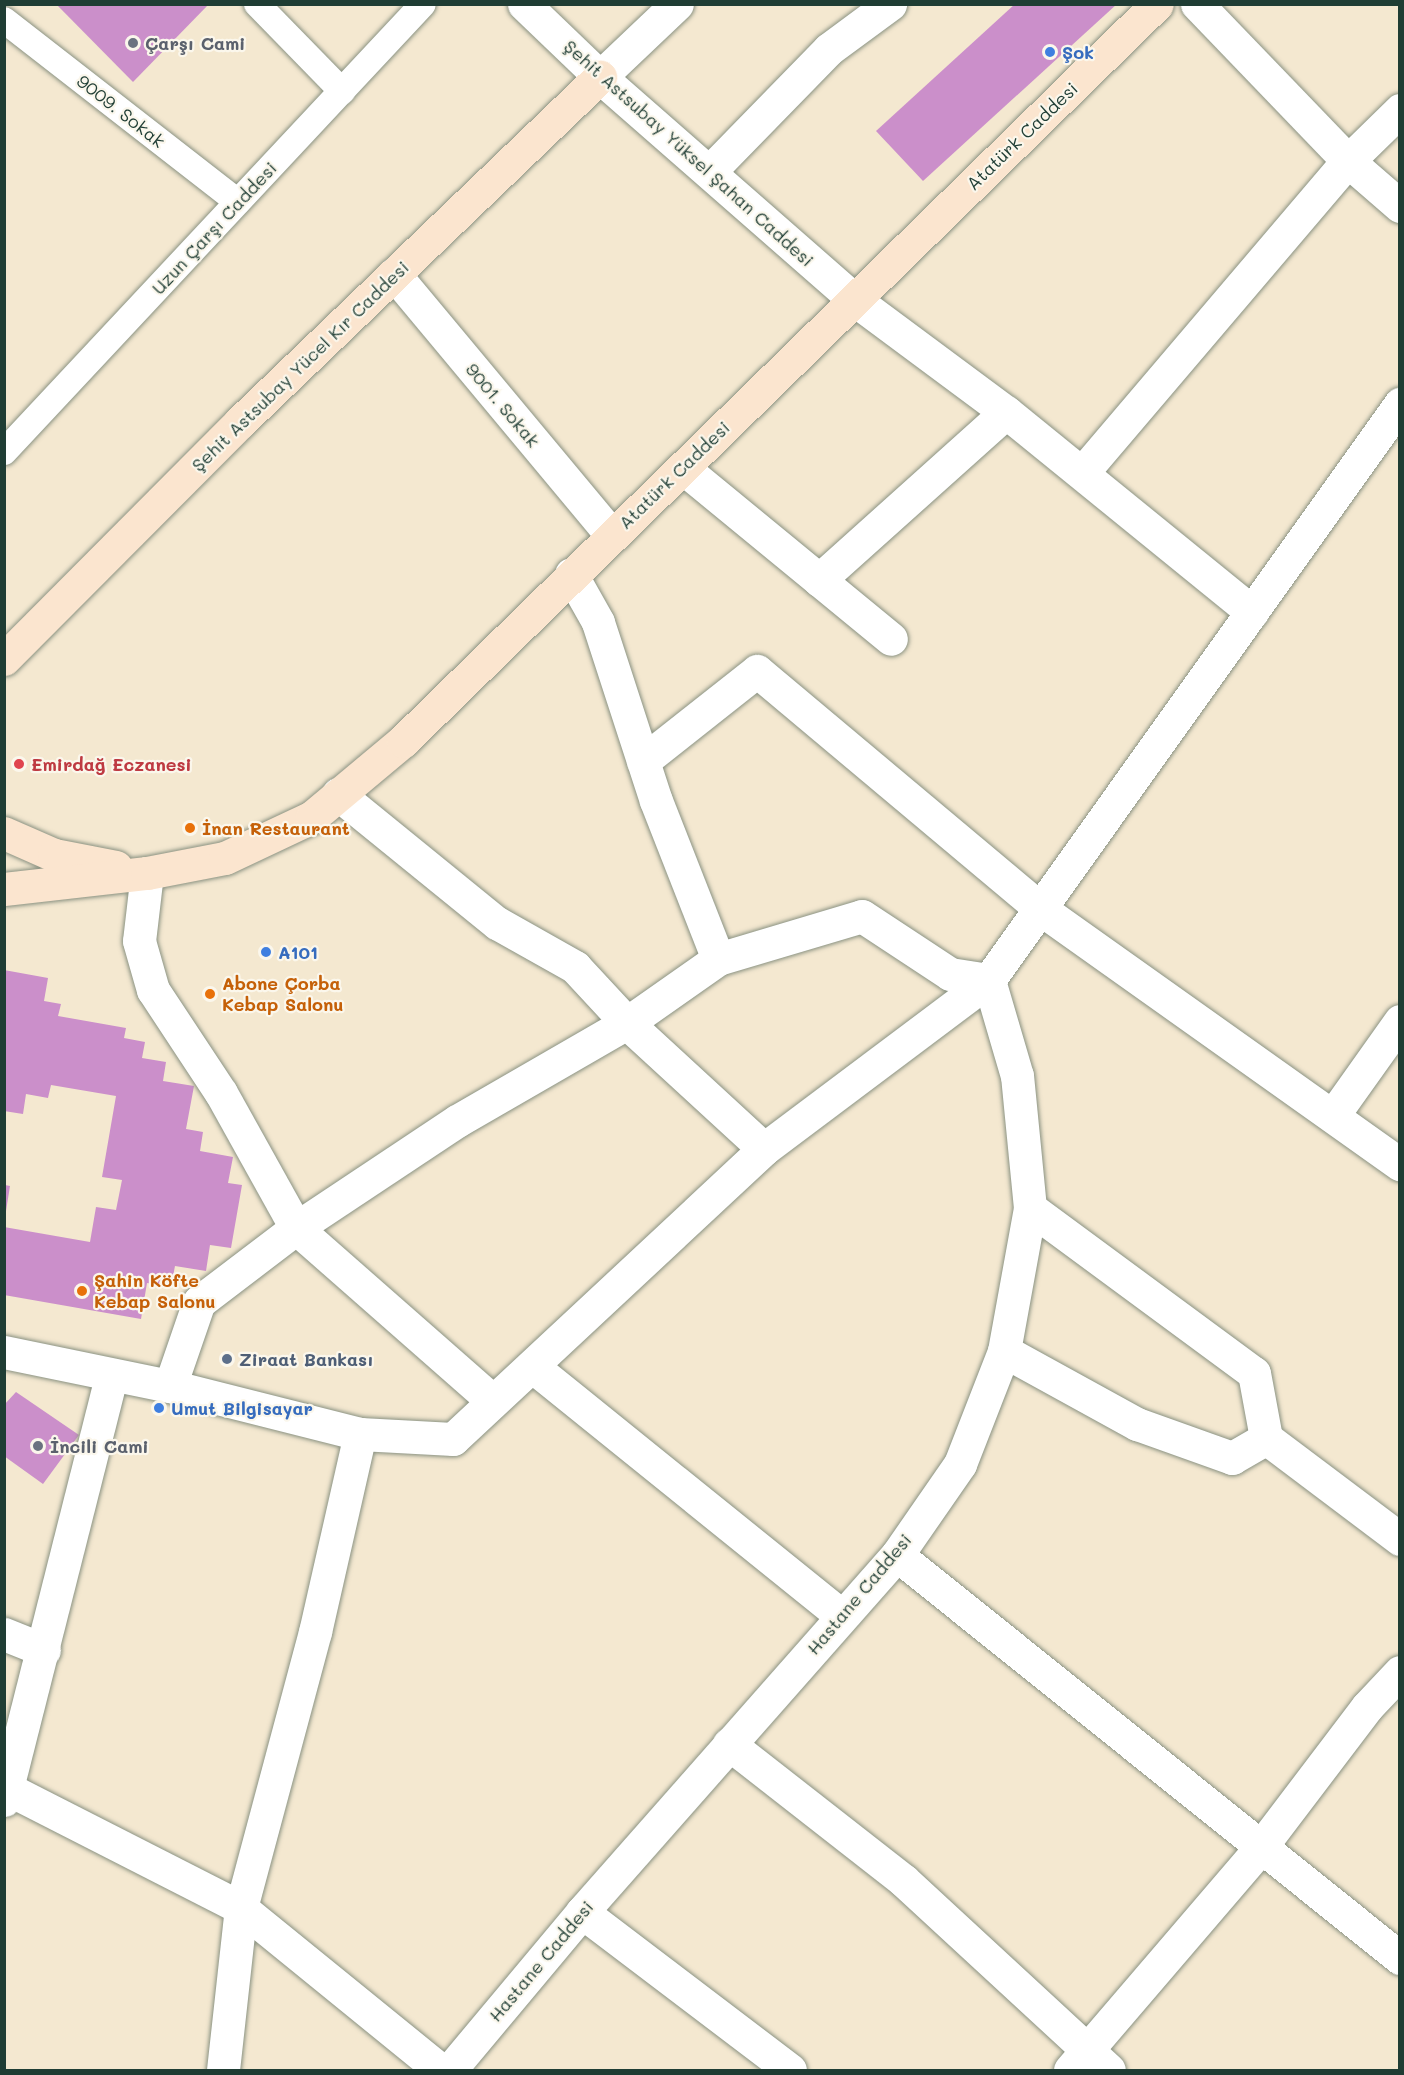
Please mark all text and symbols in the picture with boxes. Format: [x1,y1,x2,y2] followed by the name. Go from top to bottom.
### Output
[145,32,245,54] place label: Çarşı Cami
[560,35,818,271] street label: Şehit Astsubay Yüksel Şahan Caddesi
[126,36,140,50] marker: Çarşı Cami
[1062,41,1094,63] place label: Şok
[1043,45,1057,59] marker: Şok
[73,70,169,152] street label: 9009. Sokak
[962,78,1082,194] street label: Atatürk Caddesi
[147,157,281,299] street label: Uzun Çarşı Caddesi
[187,256,413,476] street label: Şehit Astsubay Yücel Kır Caddesi
[462,359,544,451] street label: 9001. Sokak
[614,417,734,533] street label: Atatürk Caddesi
[31,753,192,775] place label: Emirdağ Eczanesi
[12,757,26,771] marker: Emirdağ Eczanesi
[202,817,350,839] place label: İnan Restaurant
[183,821,197,835] marker: İnan Restaurant
[278,941,318,963] place label: A101
[259,945,273,959] marker: A101
[222,973,344,1016] place label: Abone Çorba Kebap Salonu
[203,987,217,1001] marker: Abone Çorba Kebap Salonu
[94,1270,216,1312] place label: Şahin Köfte Kebap Salonu
[75,1284,89,1298] marker: Şahin Köfte Kebap Salonu
[239,1348,373,1370] place label: Ziraat Bankası
[220,1352,234,1366] marker: Ziraat Bankası
[171,1397,313,1419] place label: Umut Bilgisayar
[152,1401,166,1415] marker: Umut Bilgisayar
[50,1435,149,1457] place label: İncili Cami
[31,1439,45,1453] marker: İncili Cami
[802,1529,916,1659] street label: Hastane Caddesi
[484,1896,598,2026] street label: Hastane Caddesi

